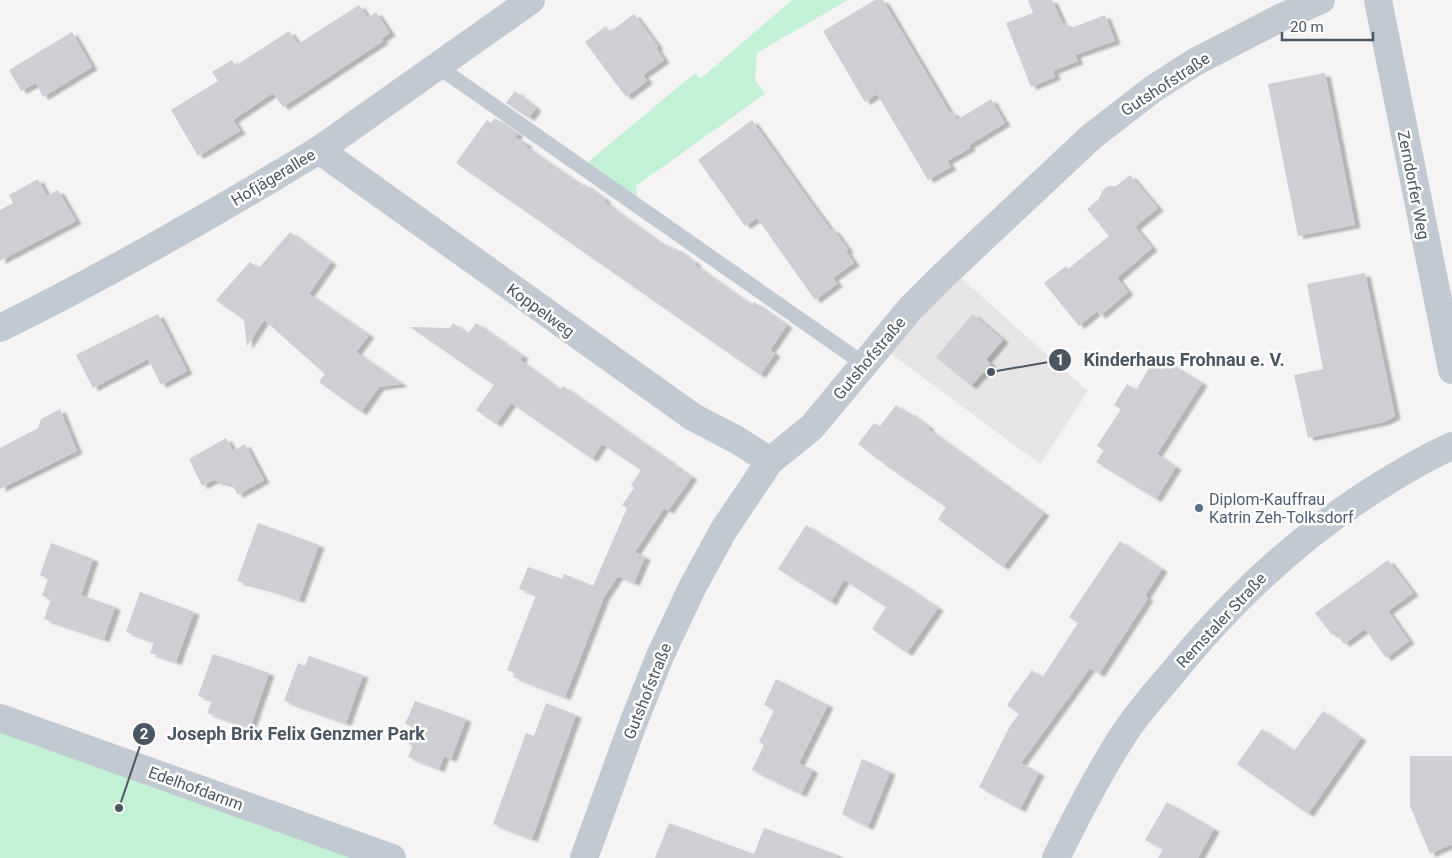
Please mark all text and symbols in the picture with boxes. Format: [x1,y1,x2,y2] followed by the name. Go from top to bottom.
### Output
[1282,10,1373,42] scale bar
[1290,18,1324,36] text: 20 m
[1117,49,1213,120] street label: Gutshofstraße
[1394,129,1433,241] street label: Zerndorfer Weg
[228,145,319,210] street label: Hofjägerallee
[503,280,578,341] street label: Koppelweg
[829,313,909,404] street label: Gutshofstraße
[1048,343,1294,376] callout: Kinderhaus Frohnau e. V.
[1083,349,1285,370] text: Kinderhaus Frohnau e. V.
[1056,351,1064,369] text: 1
[1209,490,1354,527] place label: Diplom-Kauffrau Katrin Zeh-Tolksdorf
[1193,502,1205,514] marker: Diplom-Kauffrau Katrin Zeh-Tolksdorf
[1173,569,1270,672] street label: Remstaler Straße
[620,640,675,742] street label: Gutshofstraße
[132,718,435,751] callout: Joseph Brix Felix Genzmer Park
[167,723,425,744] text: Joseph Brix Felix Genzmer Park
[140,725,149,743] text: 2
[146,763,246,814] street label: Edelhofdamm

